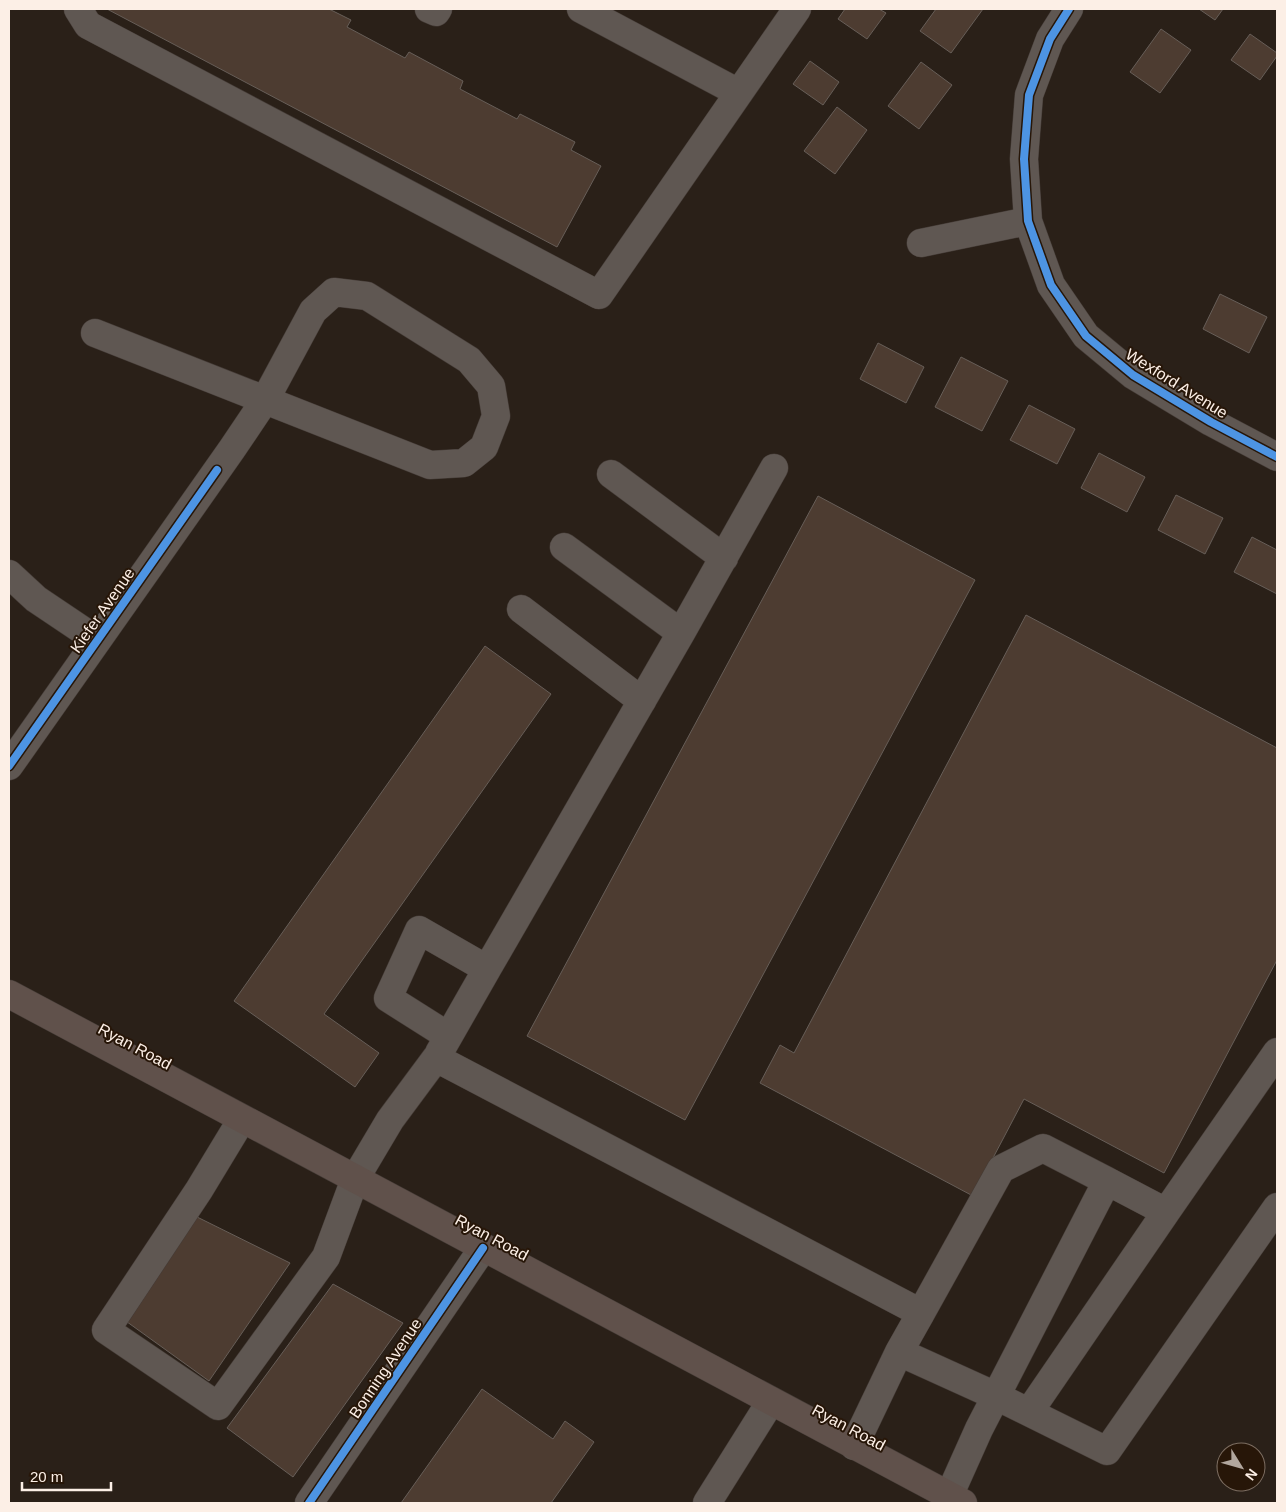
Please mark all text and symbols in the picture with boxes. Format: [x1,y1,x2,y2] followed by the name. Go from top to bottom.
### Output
[1123,345,1231,422] street label: Wexford Avenue
[67,565,138,656] street label: Kiefer Avenue
[95,1020,174,1073] street label: Ryan Road
[452,1211,531,1264] street label: Ryan Road
[346,1315,425,1421] street label: Bonning Avenue
[809,1401,888,1454] street label: Ryan Road
[1216,1442,1266,1492] north arrow
[22,1460,111,1492] scale bar
[1242,1466,1261,1484] text: N
[30,1468,63,1485] text: 20 m

